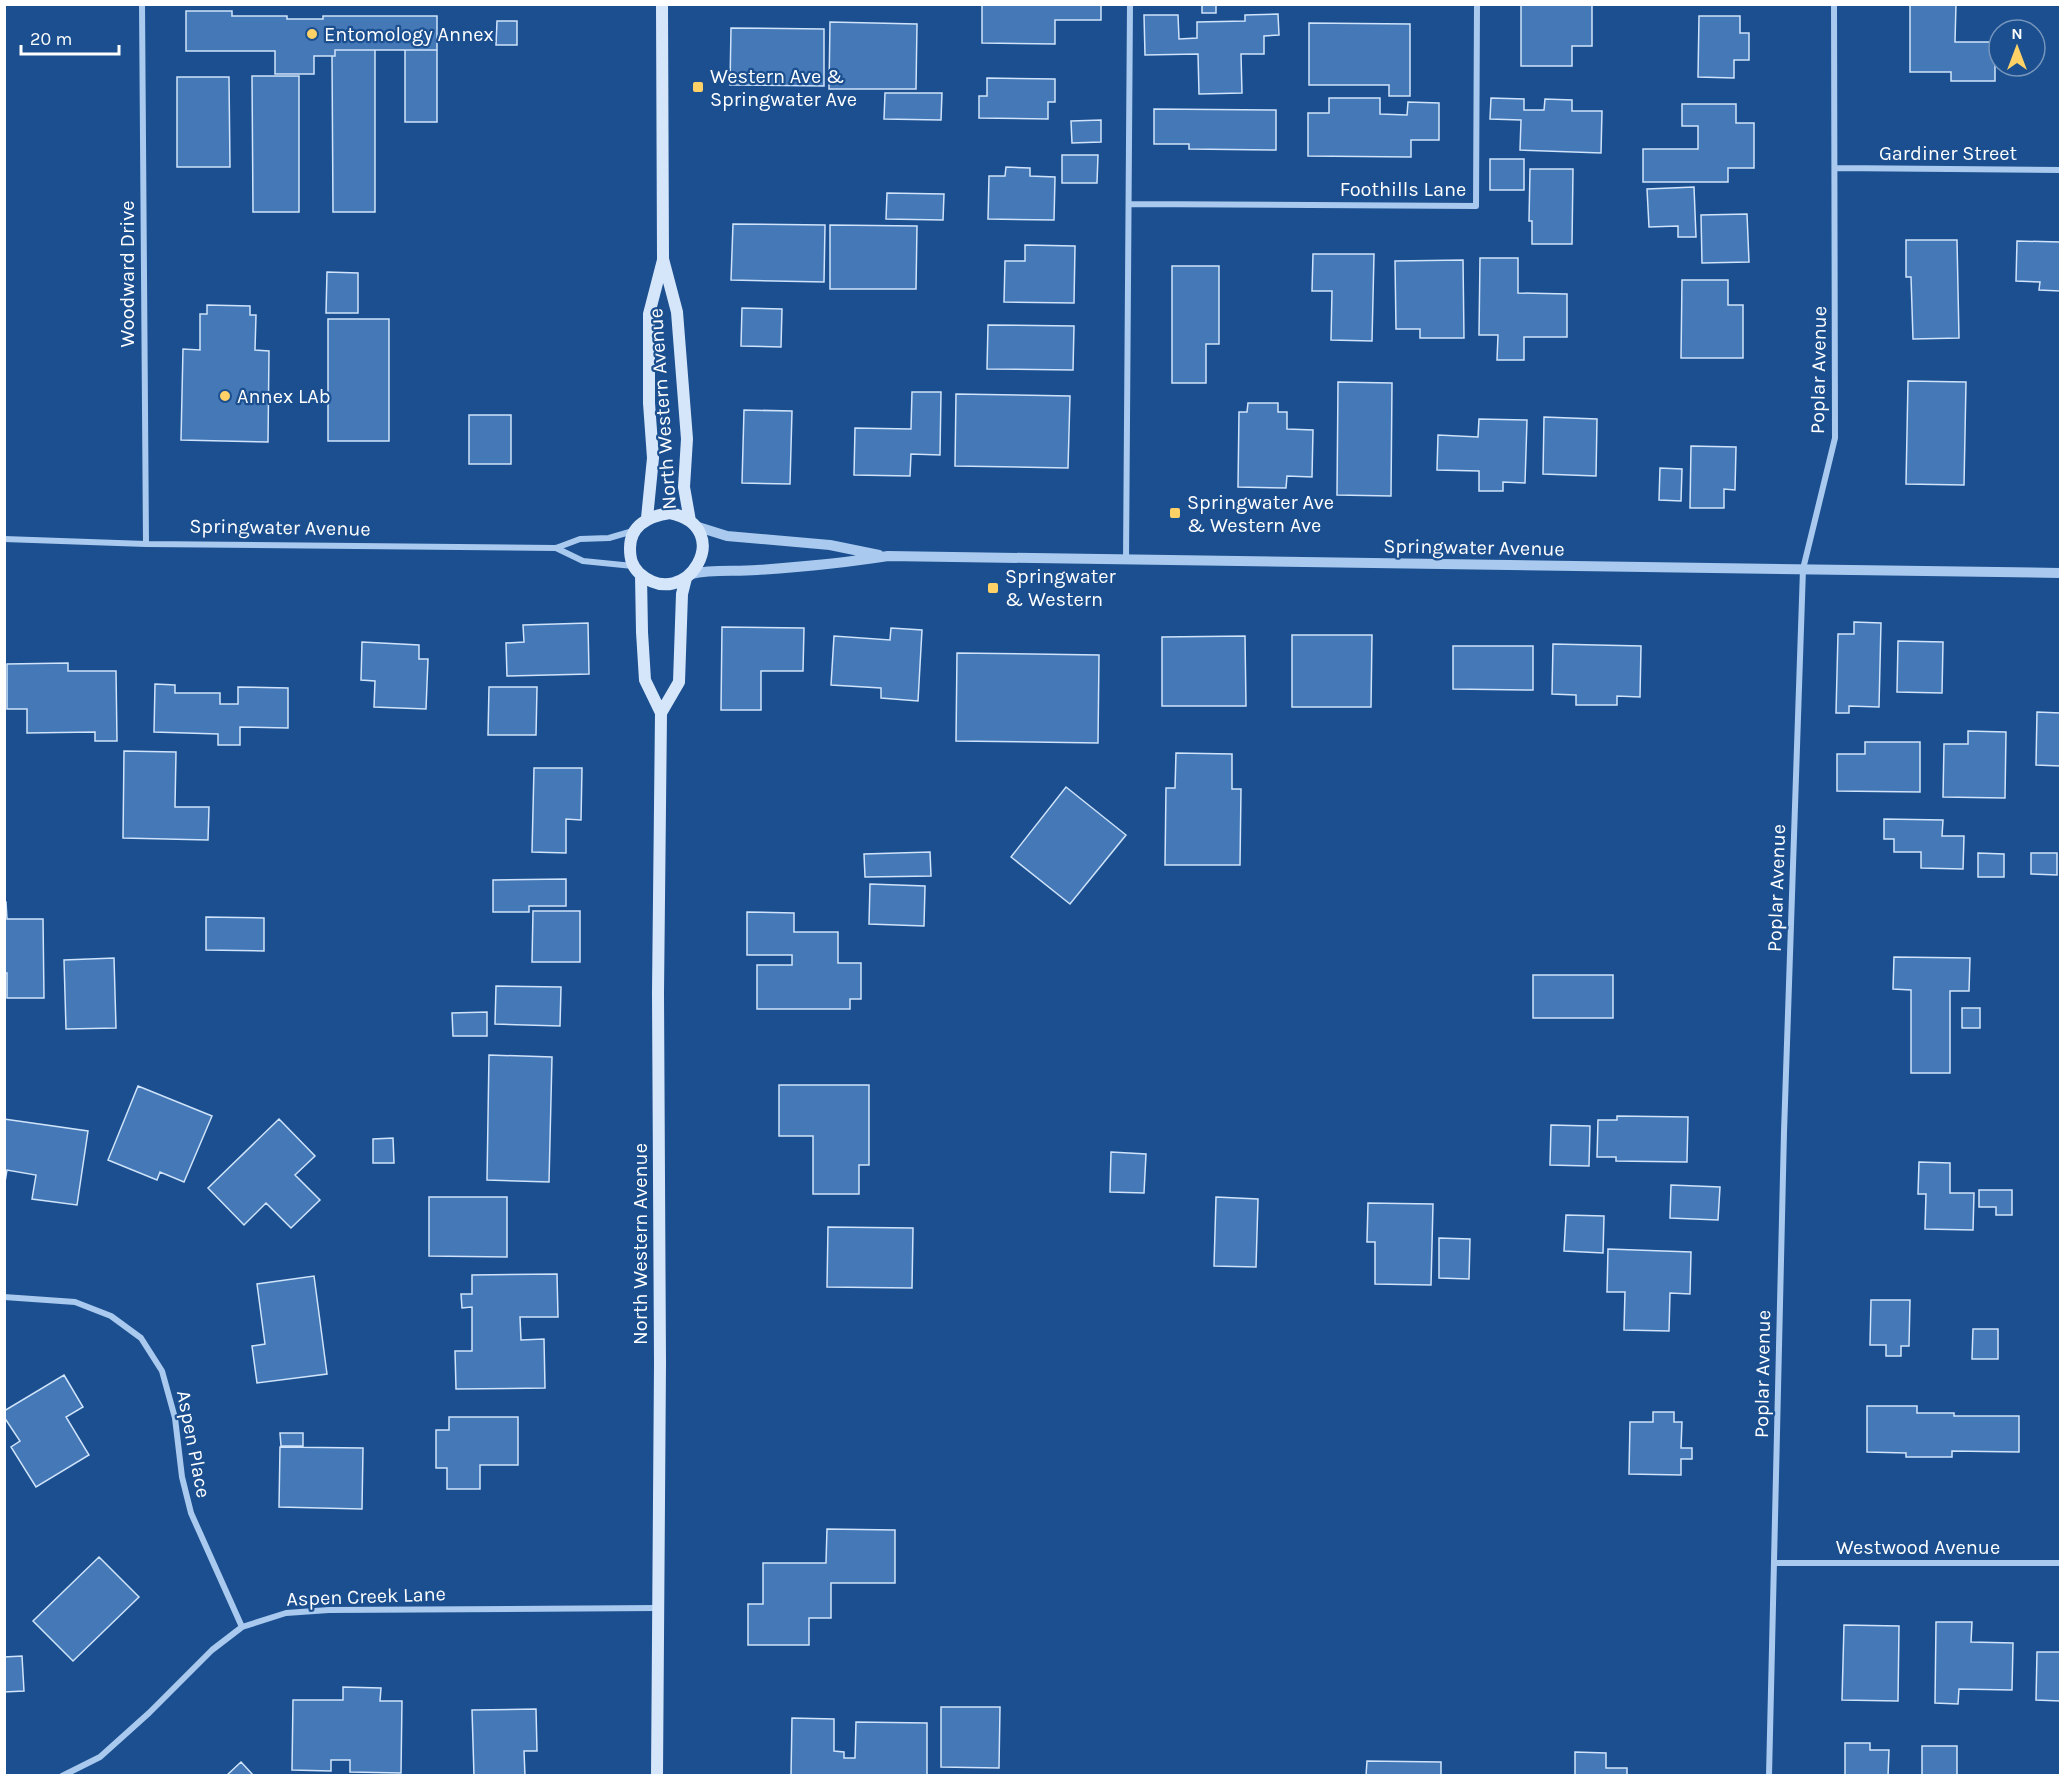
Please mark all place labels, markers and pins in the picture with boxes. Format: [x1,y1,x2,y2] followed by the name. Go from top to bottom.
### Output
[324,23,494,46] place label: Entomology Annex
[305,27,319,41] marker: Entomology Annex
[710,65,857,111] place label: Western Ave & Springwater Ave
[691,80,705,94] marker: Western Ave & Springwater Ave
[237,385,331,408] place label: Annex LAb
[218,389,232,403] marker: Annex LAb
[1187,491,1334,537] place label: Springwater Ave & Western Ave
[1168,506,1182,520] marker: Springwater Ave & Western Ave
[1005,565,1117,611] place label: Springwater & Western
[986,581,1000,595] marker: Springwater & Western

